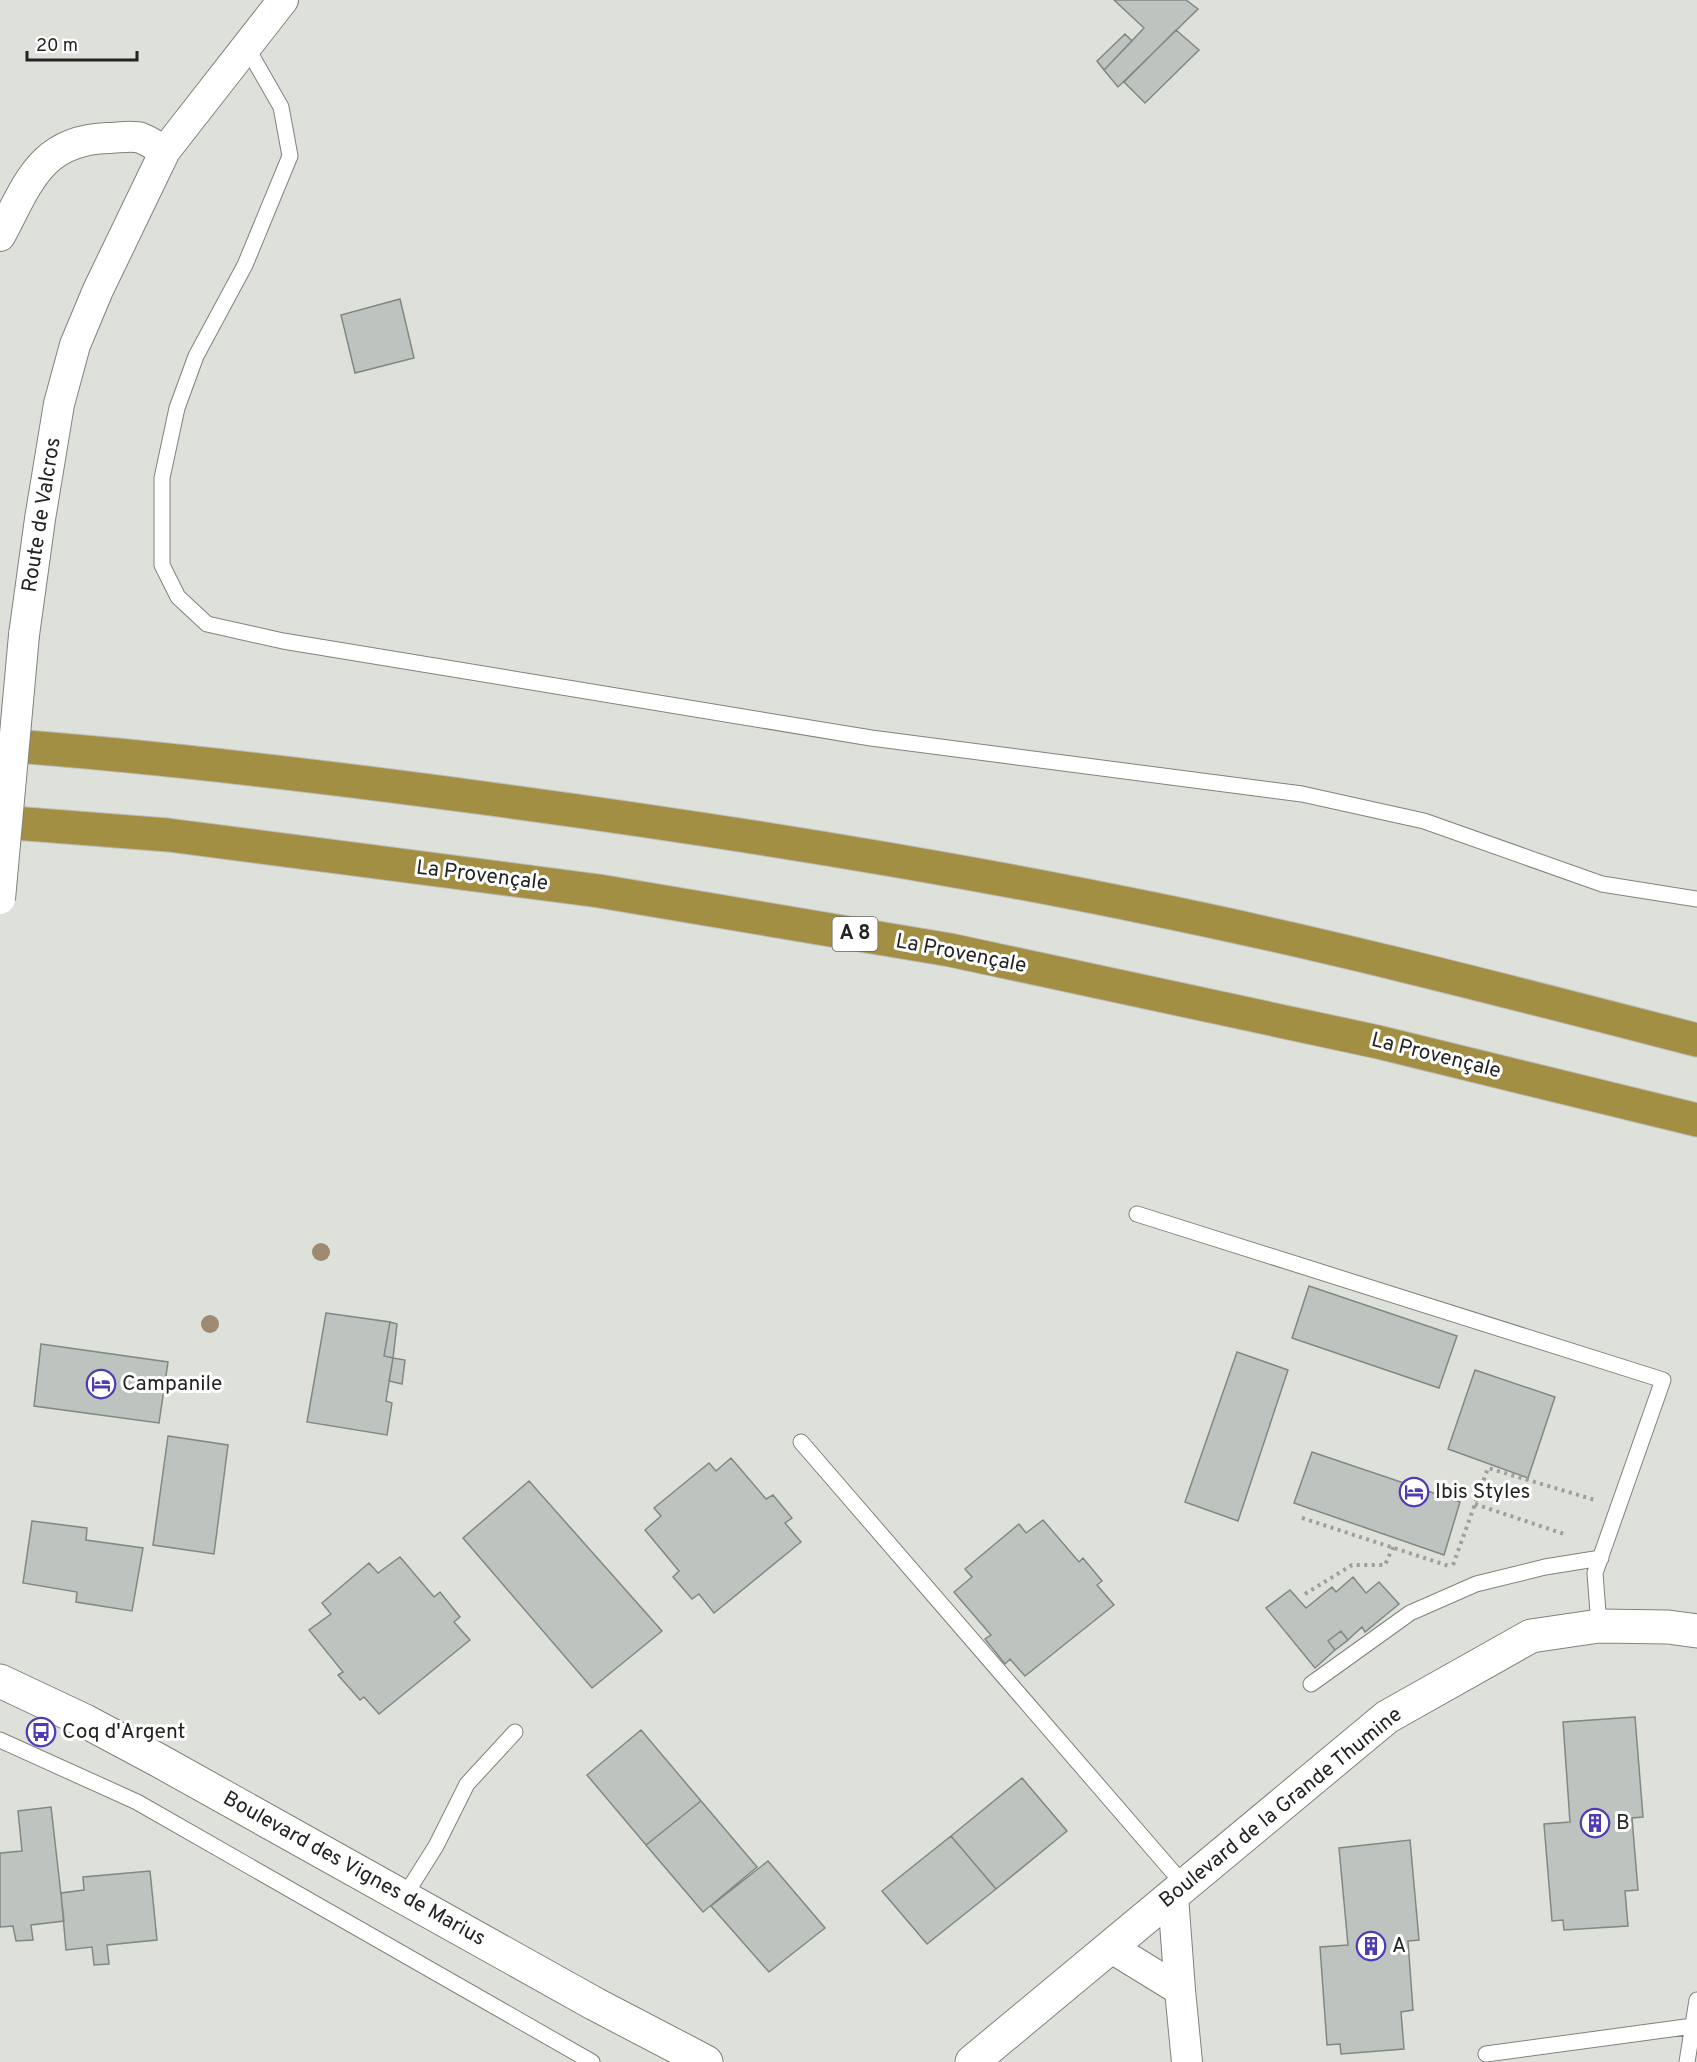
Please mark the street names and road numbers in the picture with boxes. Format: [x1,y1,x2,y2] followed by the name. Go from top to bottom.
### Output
[16,436,68,594] street label: Route de Valcros
[415,855,549,897] street label: La Provençale
[832,917,878,951] road number: A 8
[893,928,1029,980] street label: La Provençale
[1368,1027,1504,1085] street label: La Provençale
[1154,1702,1408,1914] street label: Boulevard de la Grande Thumine
[218,1785,490,1953] street label: Boulevard des Vignes de Marius

